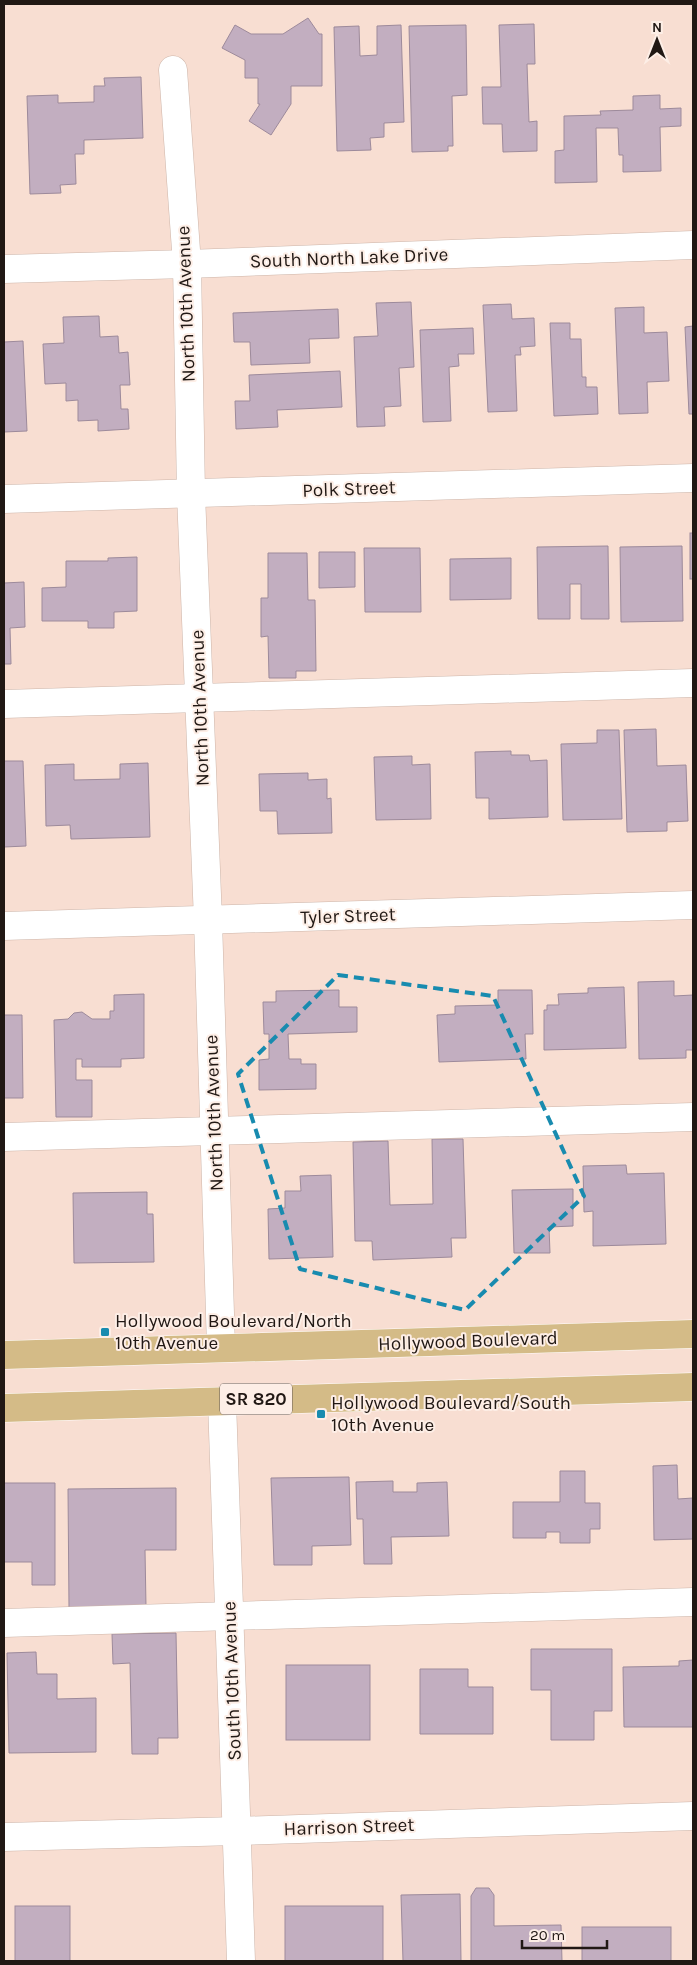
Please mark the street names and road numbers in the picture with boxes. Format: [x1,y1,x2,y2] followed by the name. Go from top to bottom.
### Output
[172,225,200,383] street label: North 10th Avenue
[249,244,449,272] street label: South North Lake Drive
[302,476,396,502] street label: Polk Street
[186,629,214,787] street label: North 10th Avenue
[300,903,396,929] street label: Tyler Street
[200,1034,228,1192] street label: North 10th Avenue
[378,1327,558,1355] street label: Hollywood Boulevard
[220,1384,292,1415] road number: SR 820
[218,1601,246,1761] street label: South 10th Avenue
[283,1814,415,1840] street label: Harrison Street

